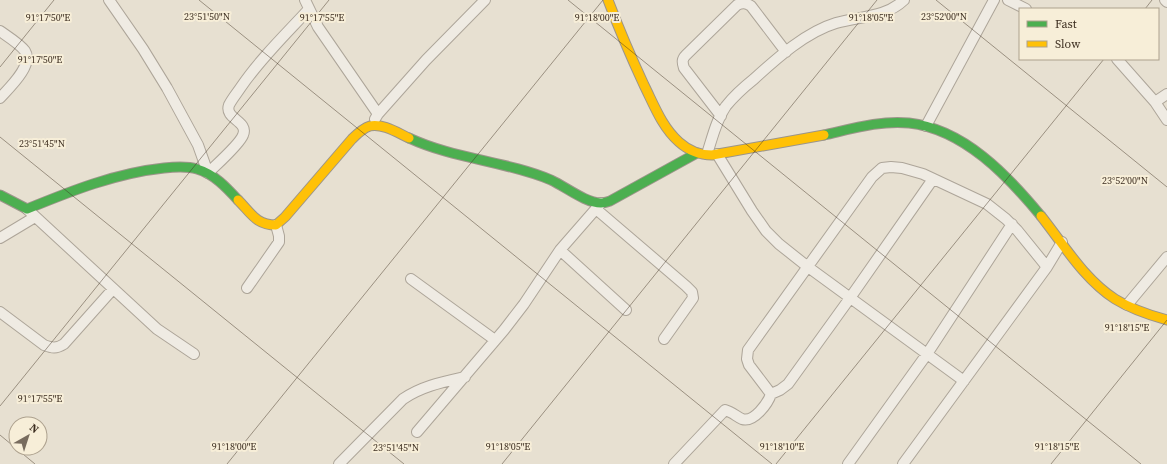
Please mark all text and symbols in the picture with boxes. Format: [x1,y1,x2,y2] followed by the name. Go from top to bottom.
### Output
[1019,8,1159,60] legend
[184,10,230,23] text: 23°51'50"N
[921,10,967,23] text: 23°52'00"N
[26,11,70,24] text: 91°17'50"E
[300,11,344,24] text: 91°17'55"E
[575,11,619,24] text: 91°18'00"E
[849,11,893,24] text: 91°18'05"E
[1055,16,1077,32] text: Fast
[1055,36,1081,52] text: Slow
[18,53,62,66] text: 91°17'50"E
[19,137,65,150] text: 23°51'45"N
[1102,174,1148,187] text: 23°52'00"N
[1105,321,1149,334] text: 91°18'15"E
[18,392,62,405] text: 91°17'55"E
[8,416,48,456] north arrow
[26,420,42,437] text: N
[212,440,256,453] text: 91°18'00"E
[486,440,530,453] text: 91°18'05"E
[760,440,804,453] text: 91°18'10"E
[1035,440,1079,453] text: 91°18'15"E
[373,441,419,454] text: 23°51'45"N

